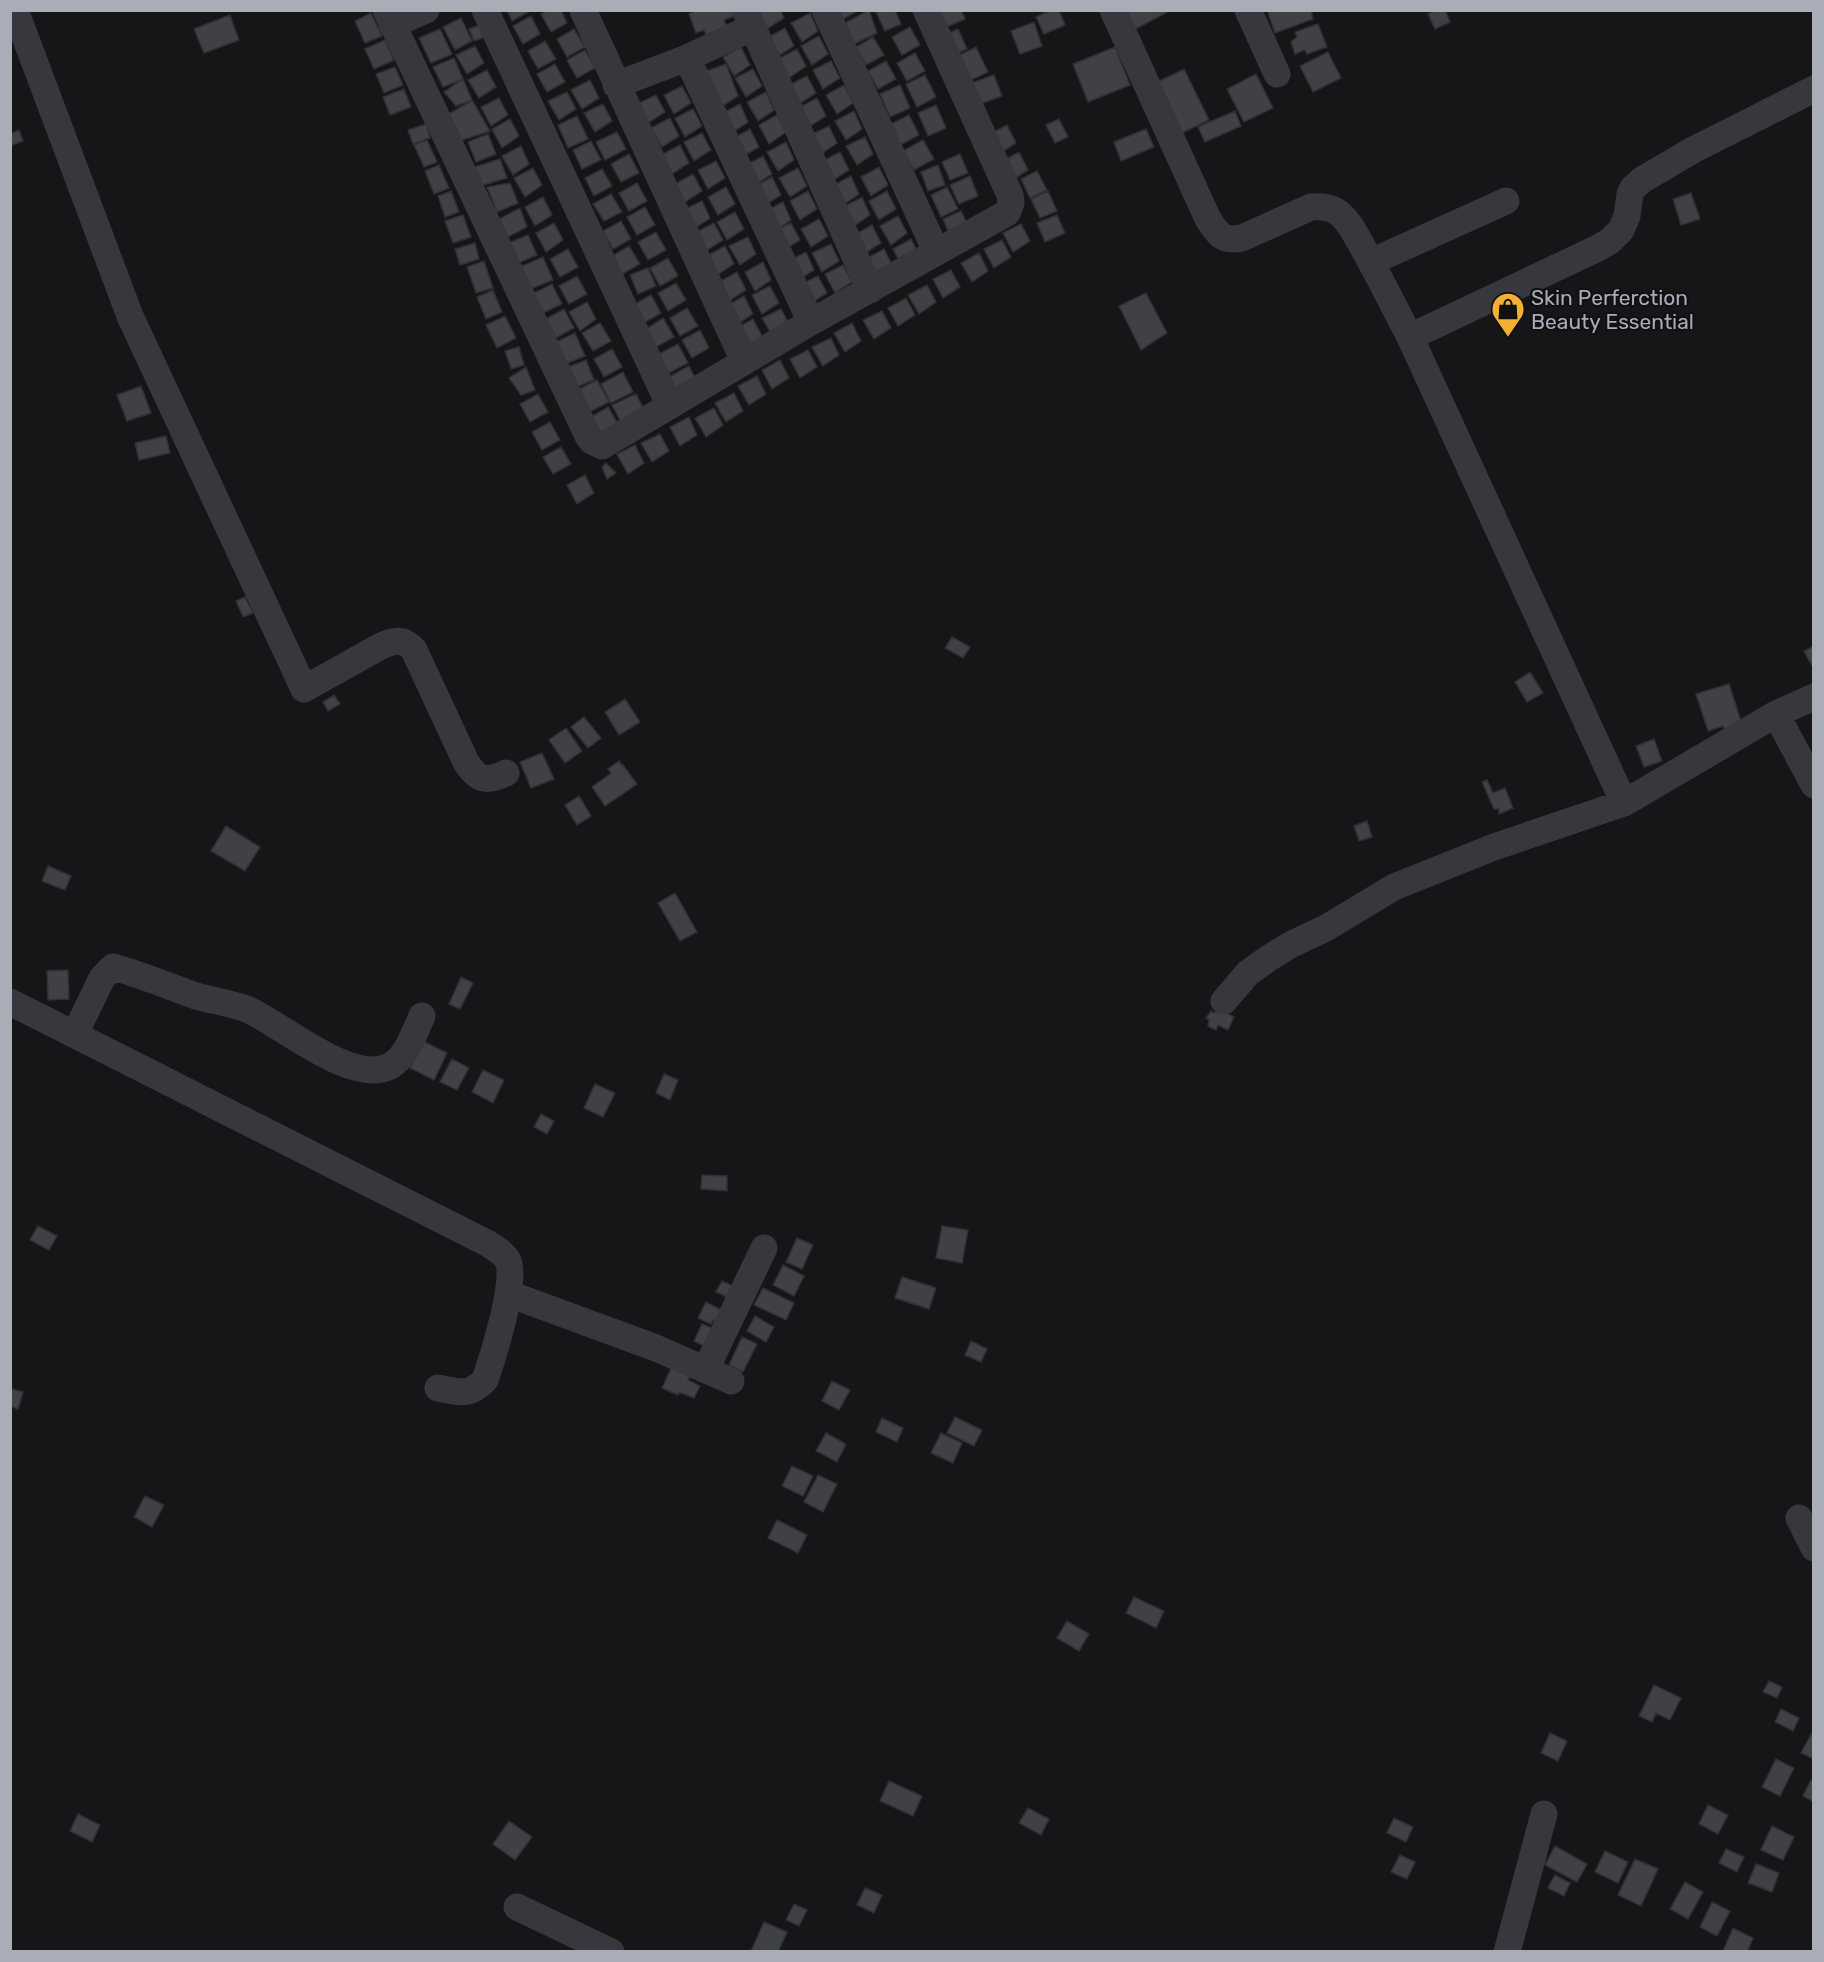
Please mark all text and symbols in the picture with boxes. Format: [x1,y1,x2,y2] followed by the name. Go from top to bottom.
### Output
[1531,285,1694,334] place label: Skin Perferction Beauty Essential
[1490,291,1526,338] shop icon: Skin Perferction Beauty Essential

